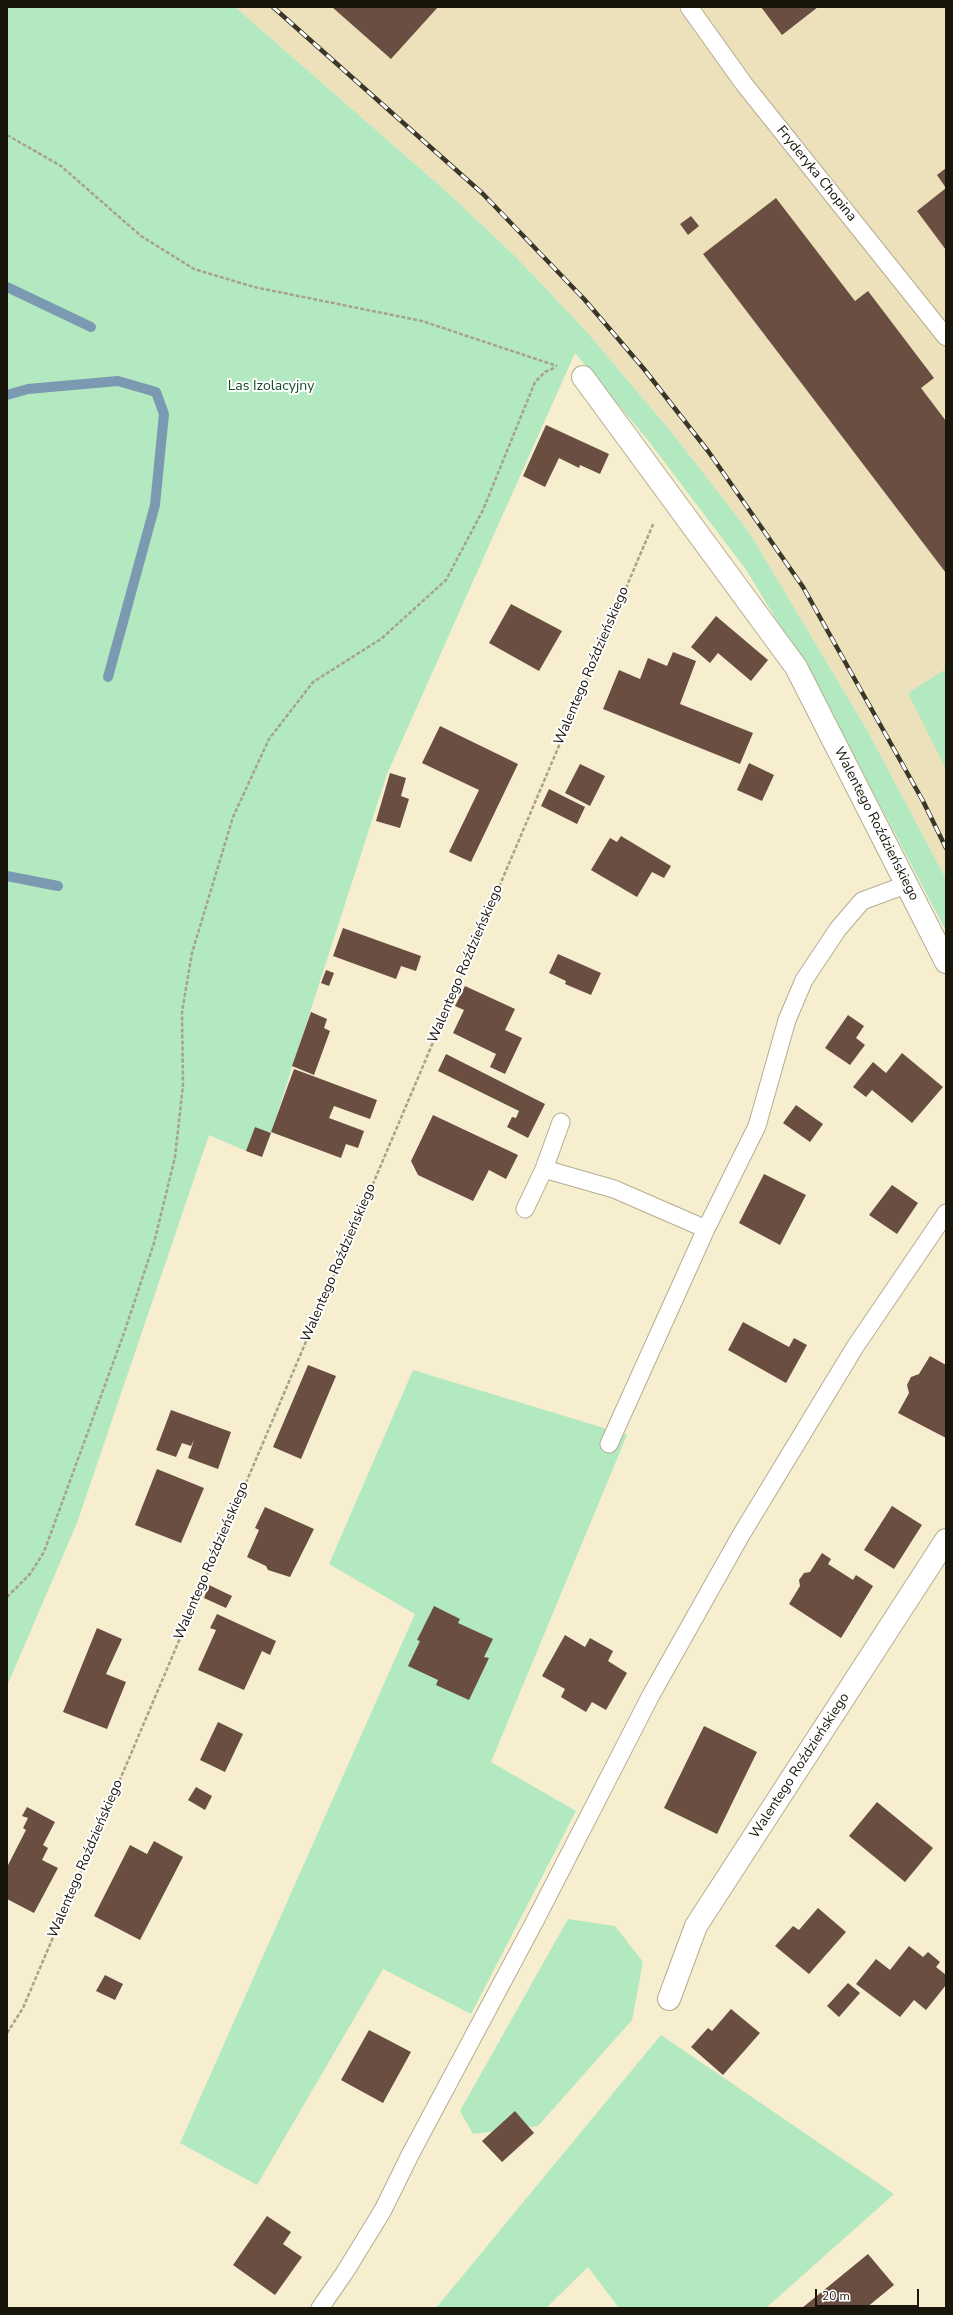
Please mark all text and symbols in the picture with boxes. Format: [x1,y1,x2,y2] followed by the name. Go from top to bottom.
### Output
[772,123,860,225] street label: Fryderyka Chopina
[228,379,314,395] park label: Las Izolacyjny
[551,584,633,748] street label: Walentego Roździeńskiego
[830,744,922,904] street label: Walentego Roździeńskiego
[425,882,507,1046] street label: Walentego Roździeńskiego
[298,1181,380,1345] street label: Walentego Roździeńskiego
[171,1479,253,1643] street label: Walentego Roździeńskiego
[747,1690,853,1842] street label: Walentego Roździeńskiego
[45,1777,127,1941] street label: Walentego Roździeńskiego
[817,2281,921,2307] scale bar
[822,2288,850,2304] text: 20 m

